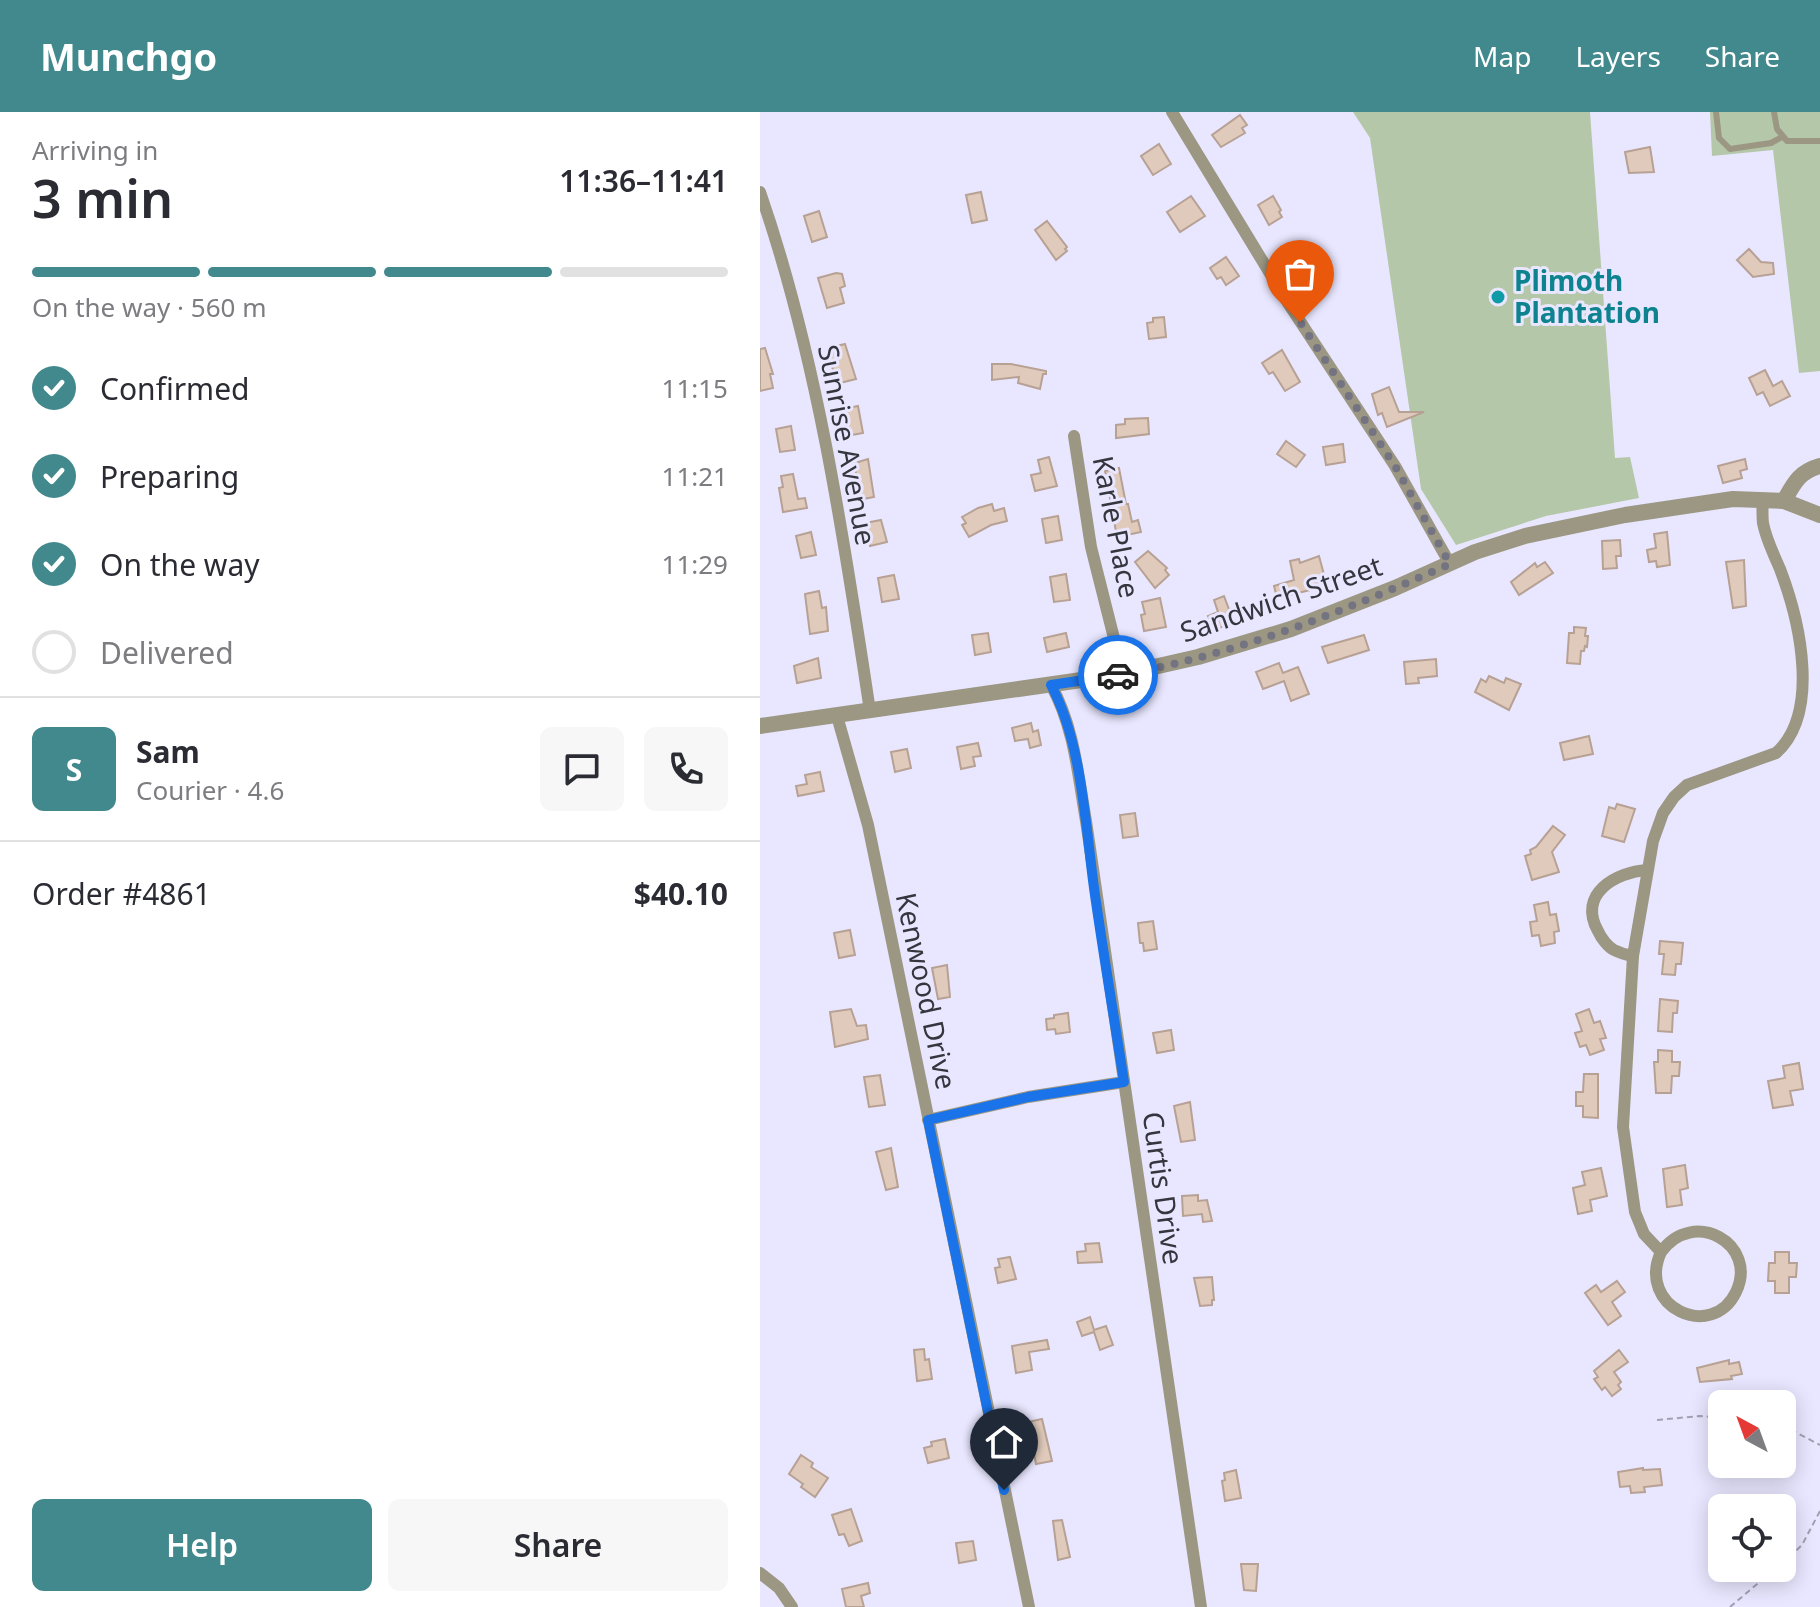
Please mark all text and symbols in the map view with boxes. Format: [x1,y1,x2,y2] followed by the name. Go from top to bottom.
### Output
[40,30,217,82] text: Munchgo
[1473,37,1531,75] text: Map
[1575,37,1661,75] text: Layers
[1705,37,1780,75] text: Share
[32,132,158,168] text: Arriving in
[559,160,728,201] text: 11:36–11:41
[32,162,173,233] text: 3 min
[1266,240,1334,322] pin
[1278,252,1322,296] icon: bag
[1514,261,1660,331] place label: Plimoth Plantation
[1489,288,1507,306] marker: Plimoth Plantation
[32,289,266,325] text: On the way · 560 m
[810,341,886,548] street label: Sunrise Avenue
[32,366,76,410] icon: check
[100,368,250,409] text: Confirmed
[662,370,728,406] text: 11:15
[1085,452,1149,601] street label: Karle Place
[32,454,76,498] icon: check
[100,456,239,497] text: Preparing
[662,458,728,494] text: 11:21
[32,542,76,586] icon: check
[100,544,260,585] text: On the way
[662,546,728,582] text: 11:29
[1175,546,1387,650] street label: Sandwich Street
[100,632,234,673] text: Delivered
[1078,635,1158,715] courier
[1096,653,1140,697] icon: car
[540,727,624,811] button: chat
[644,727,728,811] button: phone
[136,731,200,772] text: Sam
[66,749,82,790] text: S
[136,772,284,808] text: Courier · 4.6
[32,873,211,914] text: Order #4861
[634,873,728,914] text: $40.10
[888,889,966,1093] street label: Kenwood Drive
[1134,1109,1194,1267] street label: Curtis Drive
[1708,1390,1796,1478] north arrow
[1708,1390,1796,1582] map controls
[970,1408,1038,1490] pin
[982,1420,1026,1464] icon: home
[1708,1494,1796,1582] button: locate
[32,1499,372,1591] button: Help
[388,1499,728,1591] button: Share

